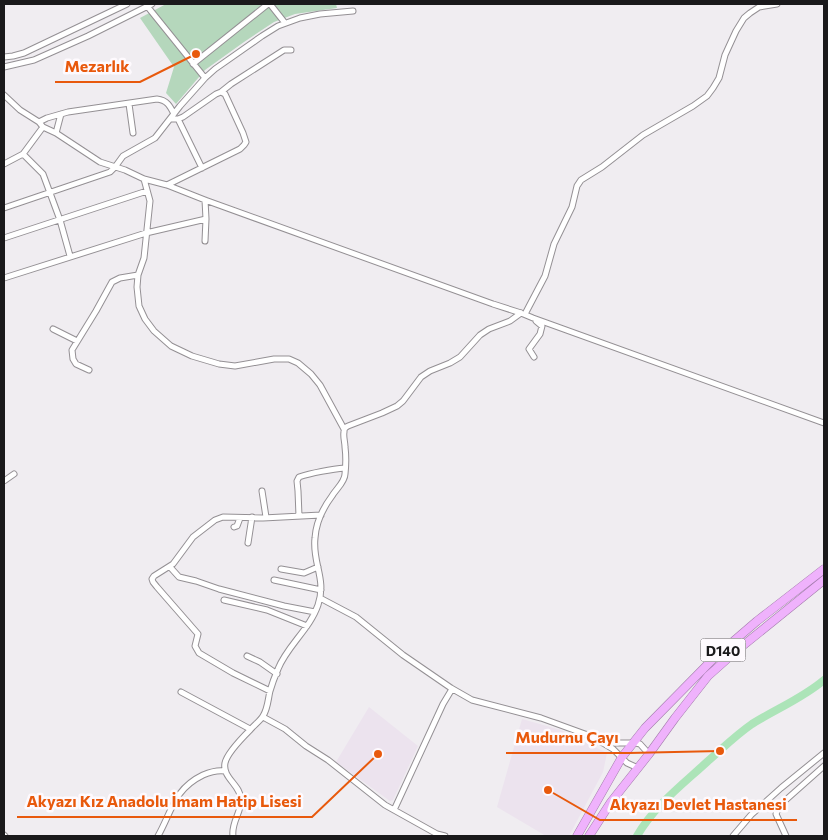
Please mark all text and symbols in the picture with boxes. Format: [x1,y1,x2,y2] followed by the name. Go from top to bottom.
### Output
[55,51,140,82] callout: Mezarlık
[64,56,130,75] text: Mezarlık
[700,638,746,662] road number: D140
[506,722,629,753] callout: Mudurnu Çayı
[515,727,619,746] text: Mudurnu Çayı
[17,786,312,817] callout: Akyazı Kız Anadolu İmam Hatip Lisesi
[600,789,797,820] callout: Akyazı Devlet Hastanesi
[26,791,302,810] text: Akyazı Kız Anadolu İmam Hatip Lisesi
[609,794,787,813] text: Akyazı Devlet Hastanesi

